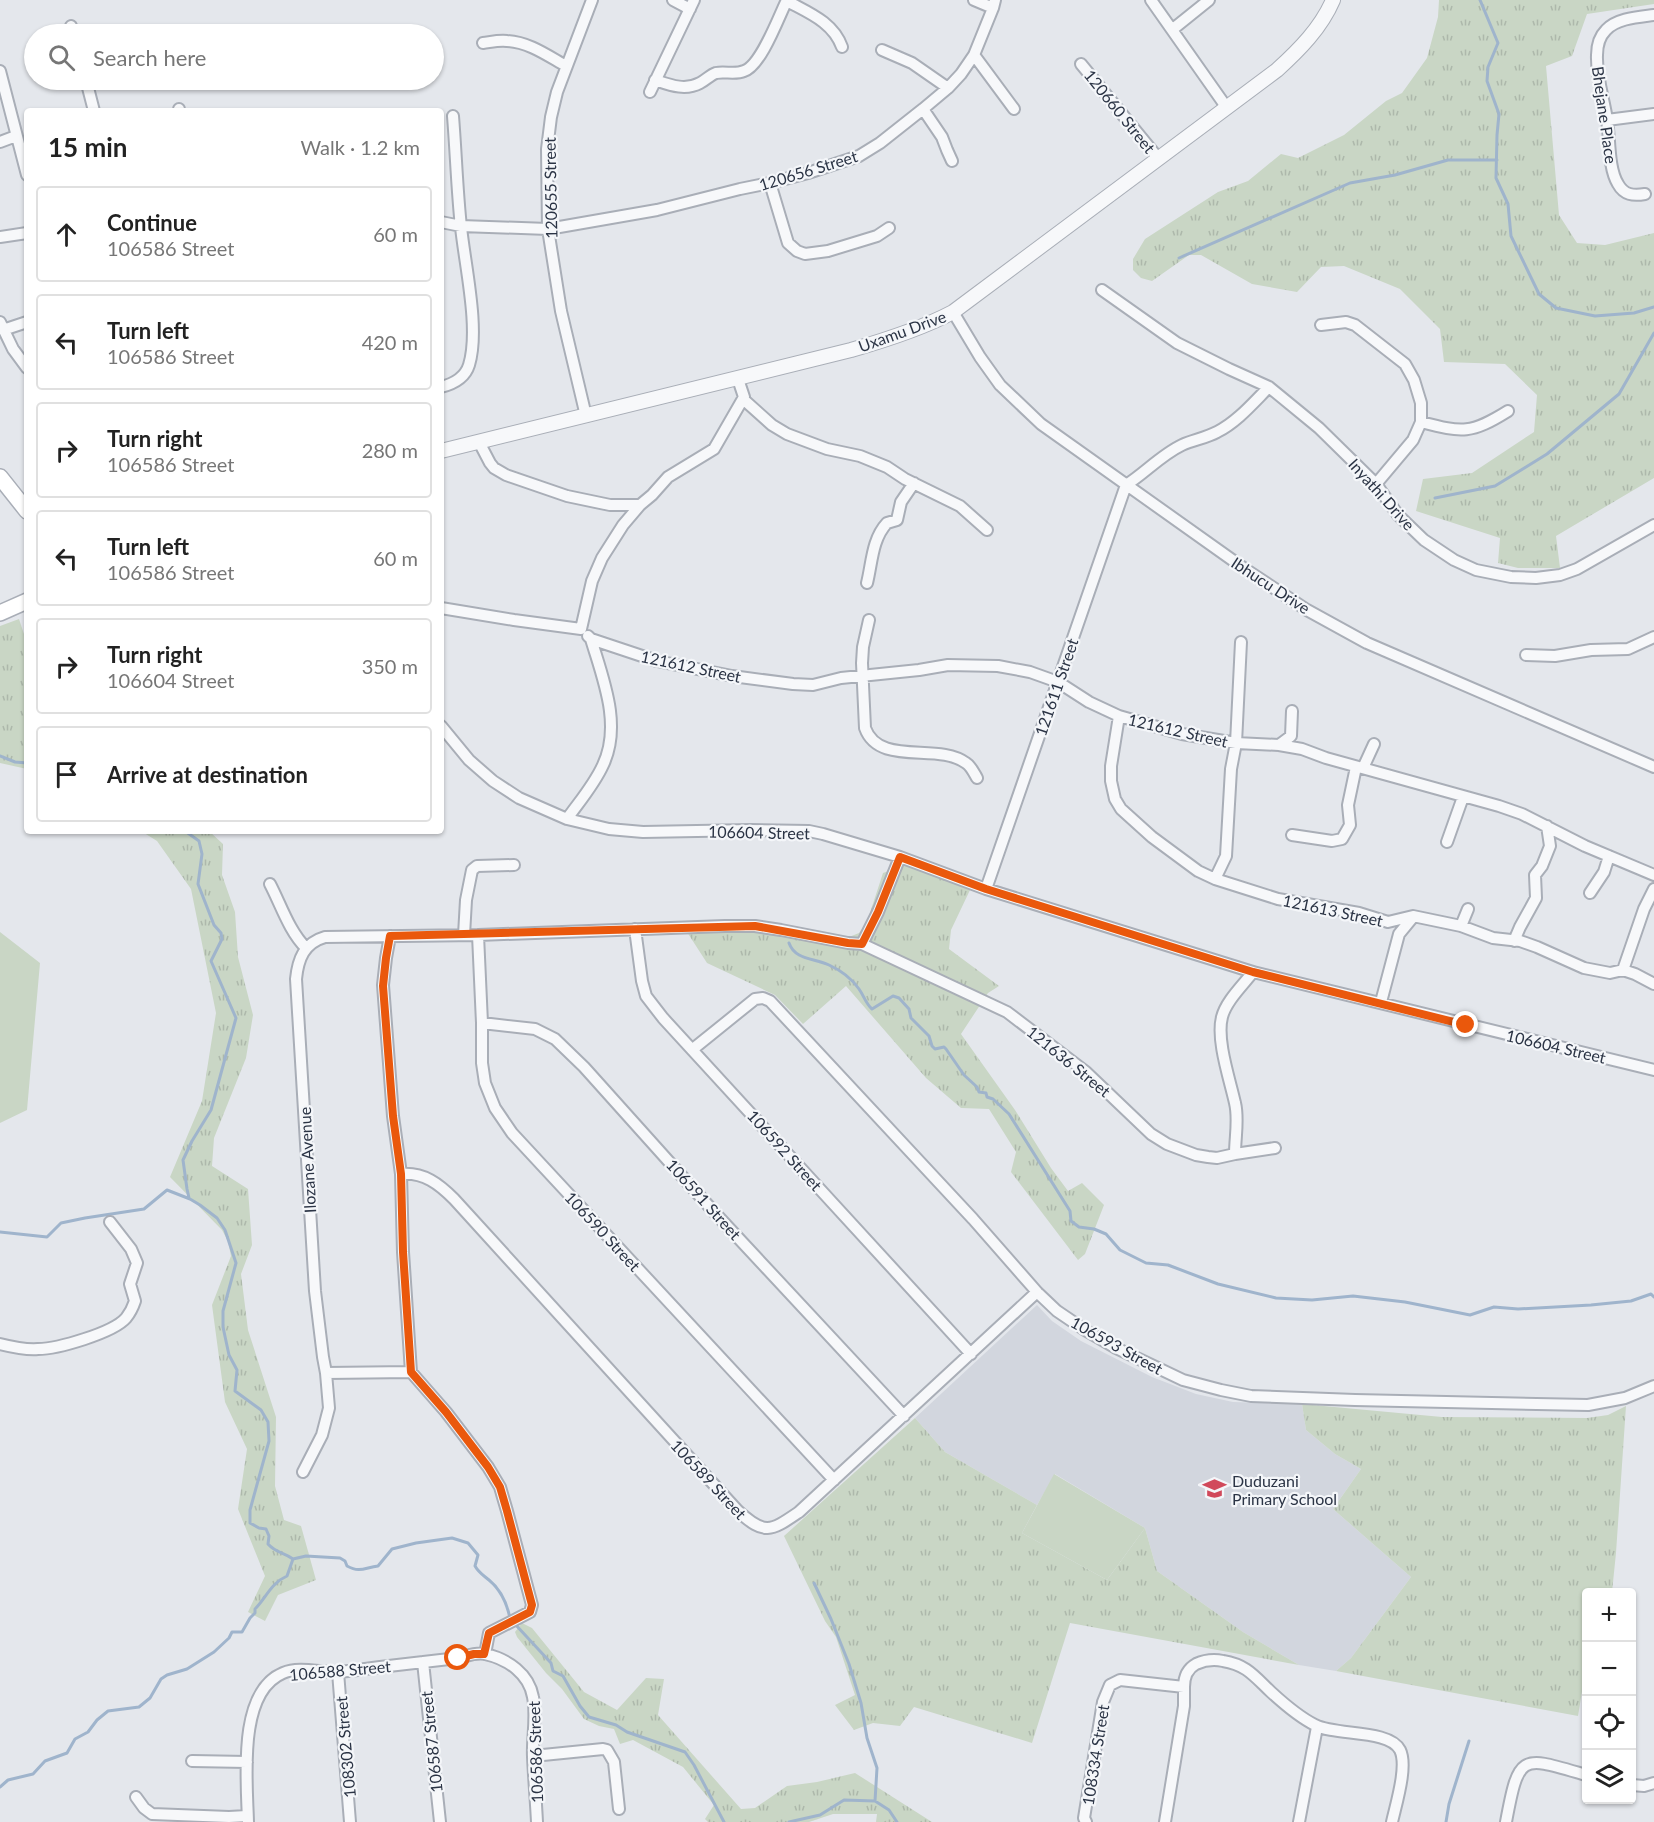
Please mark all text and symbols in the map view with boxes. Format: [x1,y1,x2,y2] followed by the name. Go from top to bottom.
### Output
[24,24,444,90] search box
[45,41,78,74] icon: search
[93,44,206,71] text: Search here
[1081,65,1160,157] street label: 120660 Street
[1589,65,1621,165] street label: Bhejane Place
[48,131,128,163] text: 15 min
[301,135,420,159] text: Walk · 1.2 km
[540,137,560,239] street label: 120655 Street
[756,146,860,194] street label: 120656 Street
[107,209,197,236] text: Continue
[50,218,83,251] icon: ahead
[373,222,418,246] text: 60 m
[107,236,234,260] text: 106586 Street
[856,306,948,356] street label: Uxamu Drive
[107,317,189,344] text: Turn left
[50,326,83,359] icon: left
[362,330,418,354] text: 420 m
[107,344,234,368] text: 106586 Street
[107,425,202,452] text: Turn right
[50,434,83,467] icon: right
[362,438,418,462] text: 280 m
[107,452,234,476] text: 106586 Street
[1345,454,1419,534] street label: Inyathi Drive
[107,533,189,560] text: Turn left
[50,542,83,575] icon: left
[373,546,418,570] text: 60 m
[1228,553,1314,617] street label: Ibhucu Drive
[107,560,234,584] text: 106586 Street
[1030,635,1082,738] street label: 121611 Street
[107,641,202,668] text: Turn right
[639,646,743,686] street label: 121612 Street
[50,650,83,683] icon: right
[362,654,418,678] text: 350 m
[107,668,234,692] text: 106604 Street
[1126,709,1230,751] street label: 121612 Street
[50,758,83,791] icon: arrive
[107,761,308,788] text: Arrive at destination
[708,822,810,842] street label: 106604 Street
[1281,890,1385,930] street label: 121613 Street
[1452,1011,1478,1037] route end
[1023,1022,1115,1101] street label: 121636 Street
[1504,1025,1608,1067] street label: 106604 Street
[744,1106,826,1194] street label: 106592 Street
[295,1107,319,1213] street label: Ilozane Avenue
[663,1155,745,1243] street label: 106591 Street
[561,1187,645,1275] street label: 106590 Street
[1068,1312,1166,1378] street label: 106593 Street
[667,1435,751,1523] street label: 106589 Street
[1232,1471,1337,1508] place label: Duduzani Primary School
[1201,1476,1227,1502] school or university icon: Duduzani Primary School
[1582,1588,1636,1804] map controls
[1582,1588,1636,1642] button: +
[1582,1642,1636,1696] button: −
[444,1644,470,1670] route start
[288,1656,392,1684] street label: 106588 Street
[416,1690,446,1794] street label: 106587 Street
[331,1695,359,1799] street label: 108302 Street
[1582,1696,1636,1750] button: locate
[524,1700,546,1803] street label: 106586 Street
[1078,1703,1112,1807] street label: 108334 Street
[1582,1750,1636,1804] button: layers

